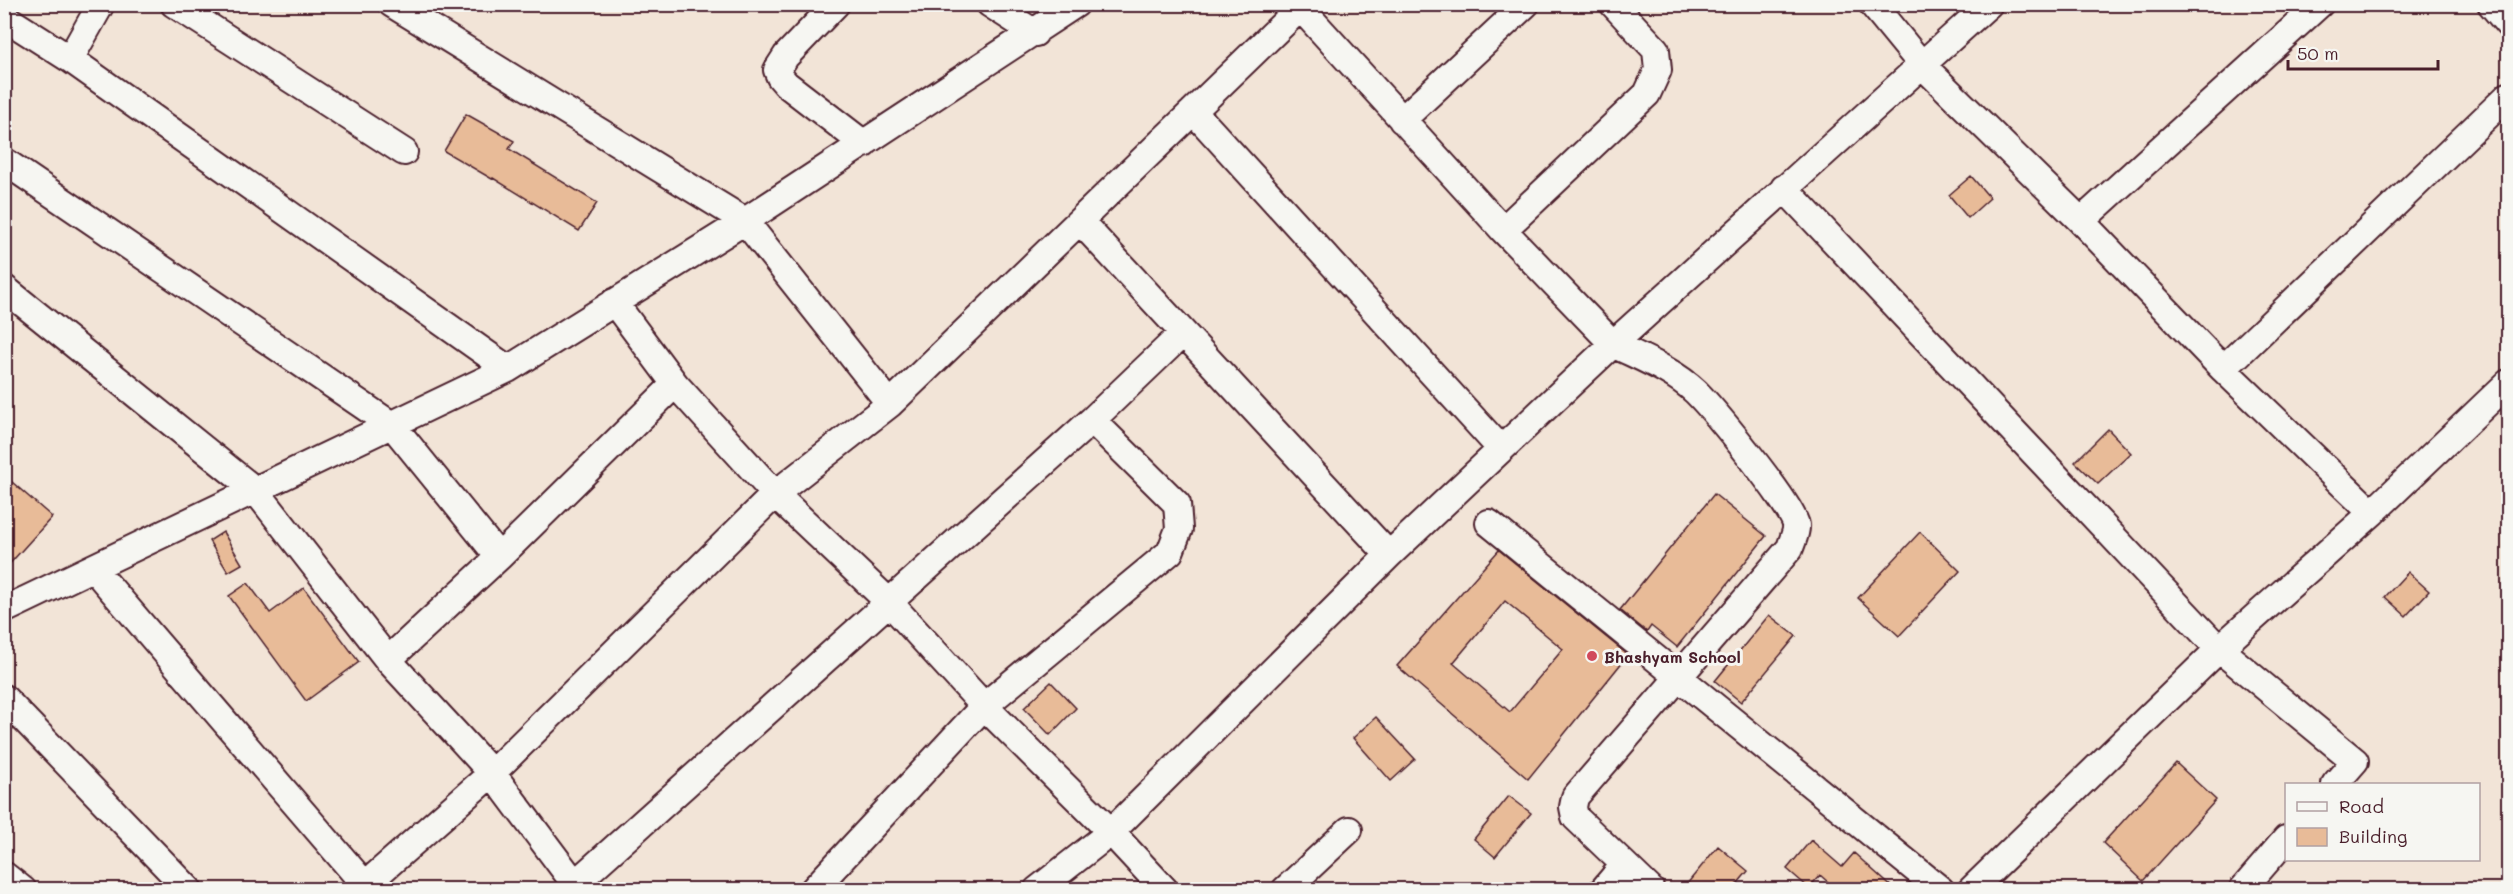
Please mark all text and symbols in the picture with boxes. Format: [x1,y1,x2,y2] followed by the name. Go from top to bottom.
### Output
[2288,33,2438,71] scale bar
[2297,41,2339,65] text: 50 m
[1604,646,1741,667] place label: Bhashyam School
[1585,649,1599,663] marker: Bhashyam School
[2285,783,2480,861] legend
[2339,794,2384,818] text: Road
[2339,824,2407,848] text: Building

